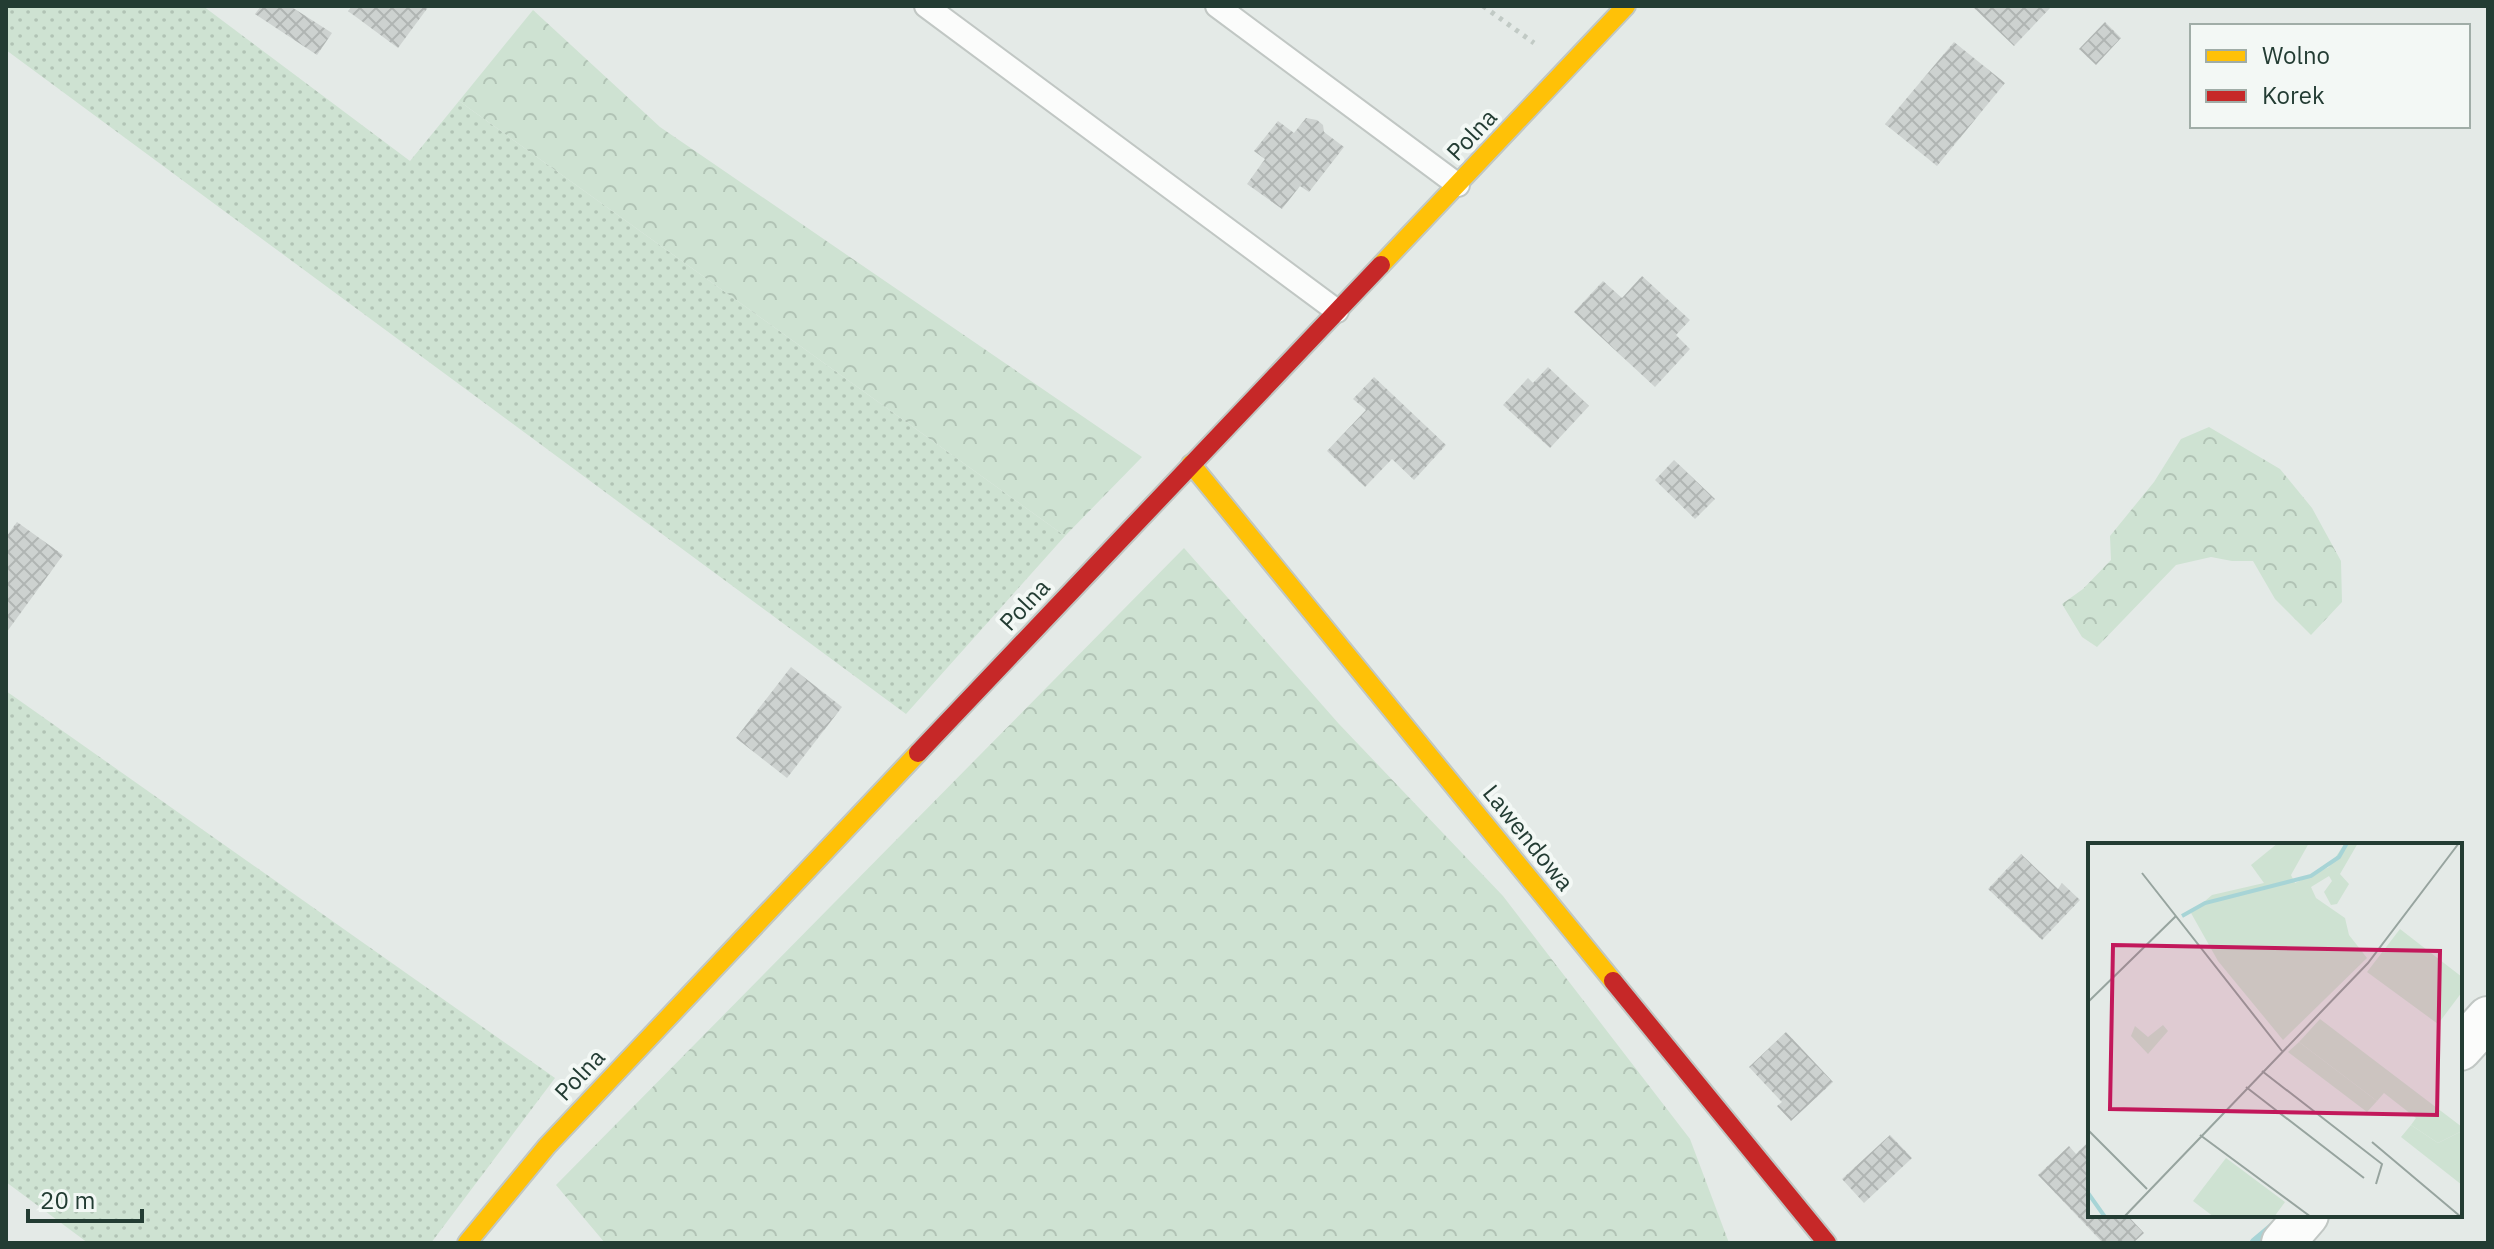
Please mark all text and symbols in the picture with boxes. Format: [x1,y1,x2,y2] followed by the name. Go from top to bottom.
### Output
[2190,24,2470,128] legend
[2262,39,2330,71] text: Wolno
[2262,79,2325,111] text: Korek
[1439,101,1504,167] street label: Polna
[992,571,1057,637] street label: Polna
[1476,778,1582,897] street label: Lawendowa
[2088,843,2462,1217] inset map
[547,1041,612,1107] street label: Polna
[28,1173,142,1223] scale bar
[40,1184,95,1216] text: 20 m

